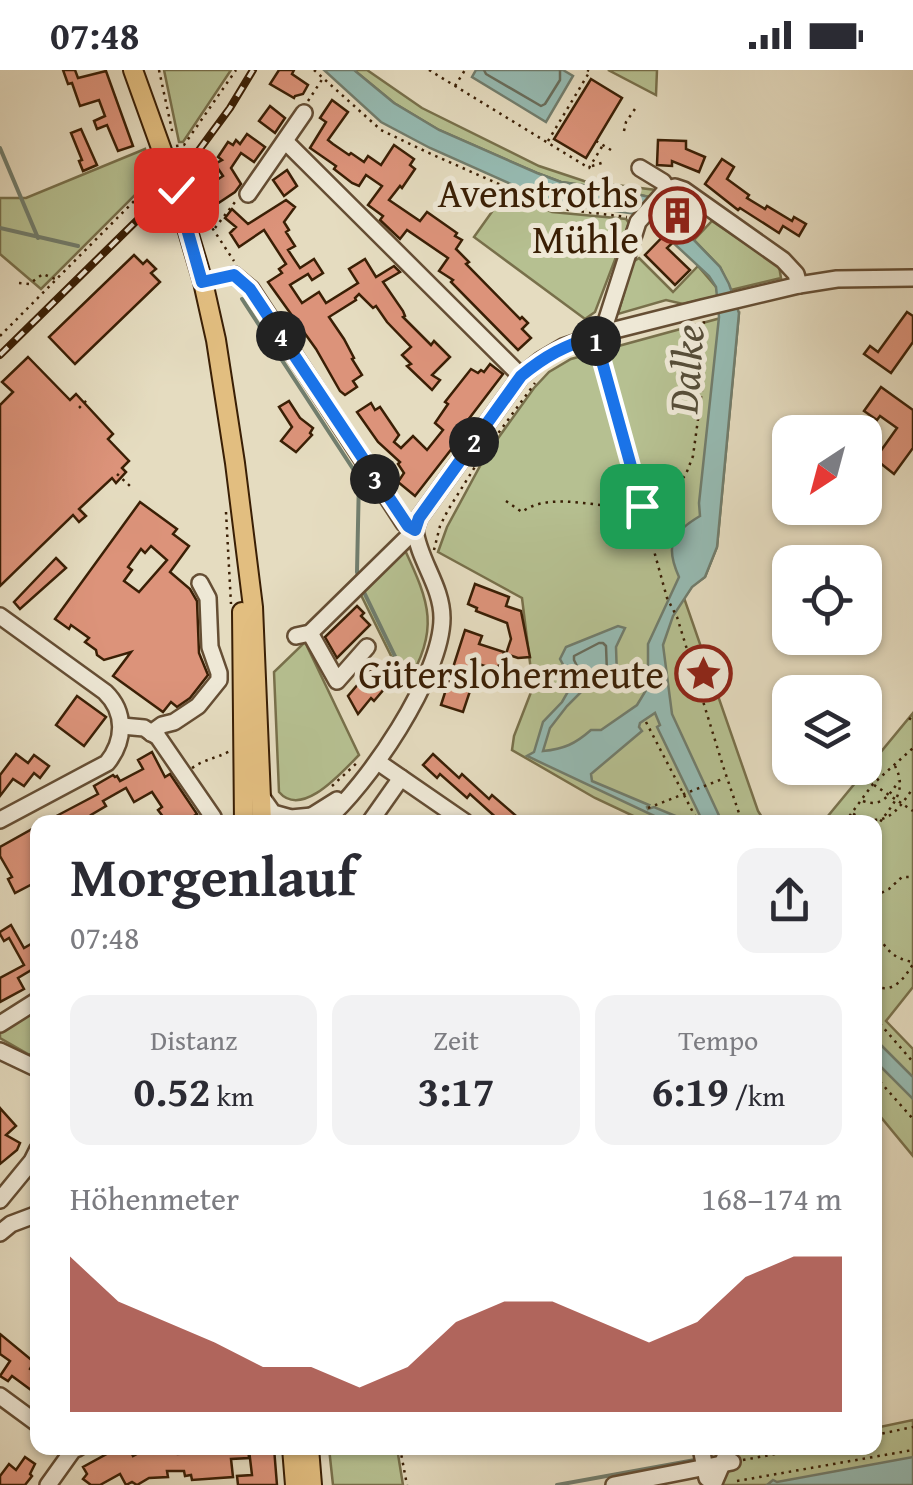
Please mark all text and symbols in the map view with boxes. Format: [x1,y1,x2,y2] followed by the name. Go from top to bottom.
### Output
[50,7,140,63] text: 07:48
[134,148,219,233] pin
[149,163,204,218] icon: check
[438,163,639,268] place label: Avenstroths Mühle
[648,185,708,245] building icon: Avenstroths Mühle
[256,311,306,361] pin: 4
[274,315,288,356] text: 4
[571,316,621,366] pin: 1
[589,320,603,361] text: 1
[651,322,719,417] water label: Dalke
[772,415,882,525] north arrow
[772,415,882,785] map controls
[449,417,499,467] pin: 2
[467,421,481,462] text: 2
[350,454,400,504] pin: 3
[368,458,382,499] text: 3
[600,464,685,549] pin
[615,479,670,534] icon: arrive
[772,545,882,655] button: locate
[673,643,733,703] place icon: Güterslohermeute
[358,644,664,703] place label: Güterslohermeute
[772,675,882,785] button: layers
[70,836,356,916] text: Morgenlauf
[737,848,842,953] button: share
[70,914,139,961] text: 07:48
[150,1019,237,1060] text: Distanz
[433,1019,479,1060] text: Zeit
[678,1019,758,1060] text: Tempo
[133,1060,211,1121] text: 0.52
[417,1060,495,1121] text: 3:17
[652,1060,729,1121] text: 6:19
[211,1075,254,1116] text: km
[729,1075,785,1116] text: /km
[70,1175,239,1222] text: Höhenmeter
[701,1175,842,1222] text: 168–174 m

